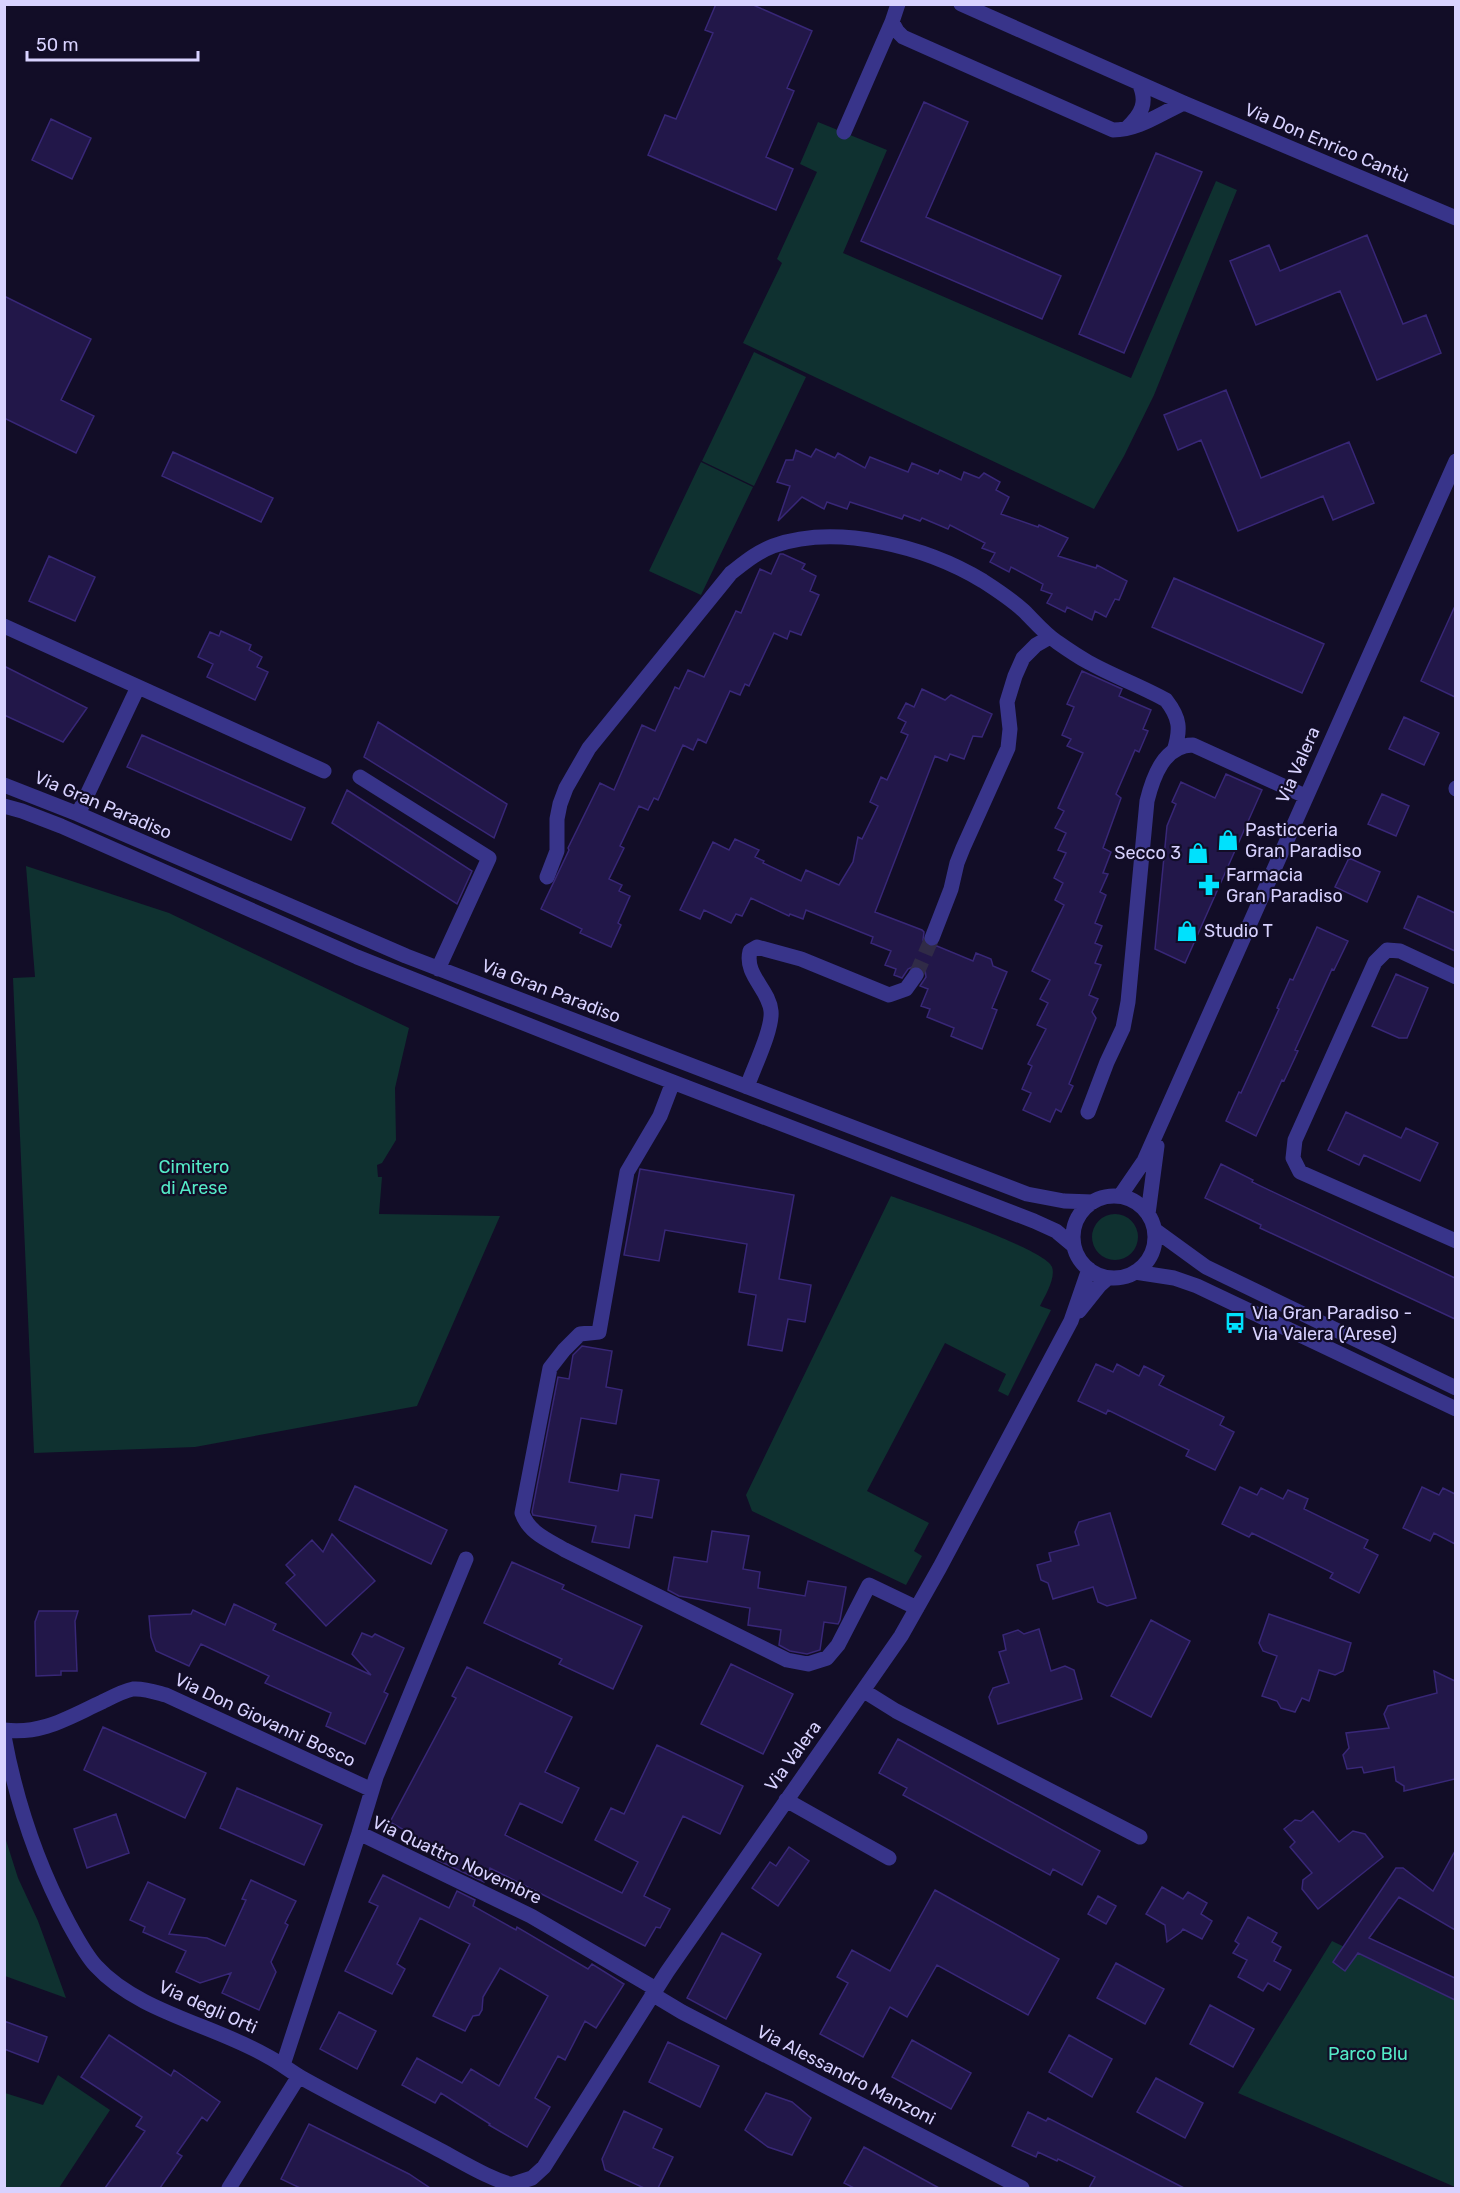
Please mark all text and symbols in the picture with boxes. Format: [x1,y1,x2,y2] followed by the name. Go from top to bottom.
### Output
[27,24,198,62] scale bar
[36,34,79,56] text: 50 m
[1241,98,1413,188] street label: Via Don Enrico Cantù
[1271,723,1325,807] street label: Via Valera
[31,766,175,844] street label: Via Gran Paradiso
[1245,819,1362,862] place label: Pasticceria Gran Paradiso
[1216,828,1240,852] shop icon: Pasticceria Gran Paradiso
[1186,841,1210,865] shop icon: Secco 3
[1114,842,1181,864] place label: Secco 3
[1226,864,1343,907] place label: Farmacia Gran Paradiso
[1197,873,1221,897] pharmacy icon: Farmacia Gran Paradiso
[1175,919,1199,943] shop icon: Studio T
[1204,920,1273,942] place label: Studio T
[478,954,624,1028] street label: Via Gran Paradiso
[159,1156,229,1199] park label: Cimitero di Arese
[1252,1302,1412,1345] place label: Via Gran Paradiso - Via Valera (Arese)
[1223,1311,1247,1335] bus stop icon: Via Gran Paradiso - Via Valera (Arese)
[171,1668,359,1772] street label: Via Don Giovanni Bosco
[760,1716,826,1796] street label: Via Valera
[369,1811,545,1909] street label: Via Quattro Novembre
[155,1975,261,2039] street label: Via degli Orti
[753,2020,939,2130] street label: Via Alessandro Manzoni
[1328,2043,1408,2065] park label: Parco Blu

